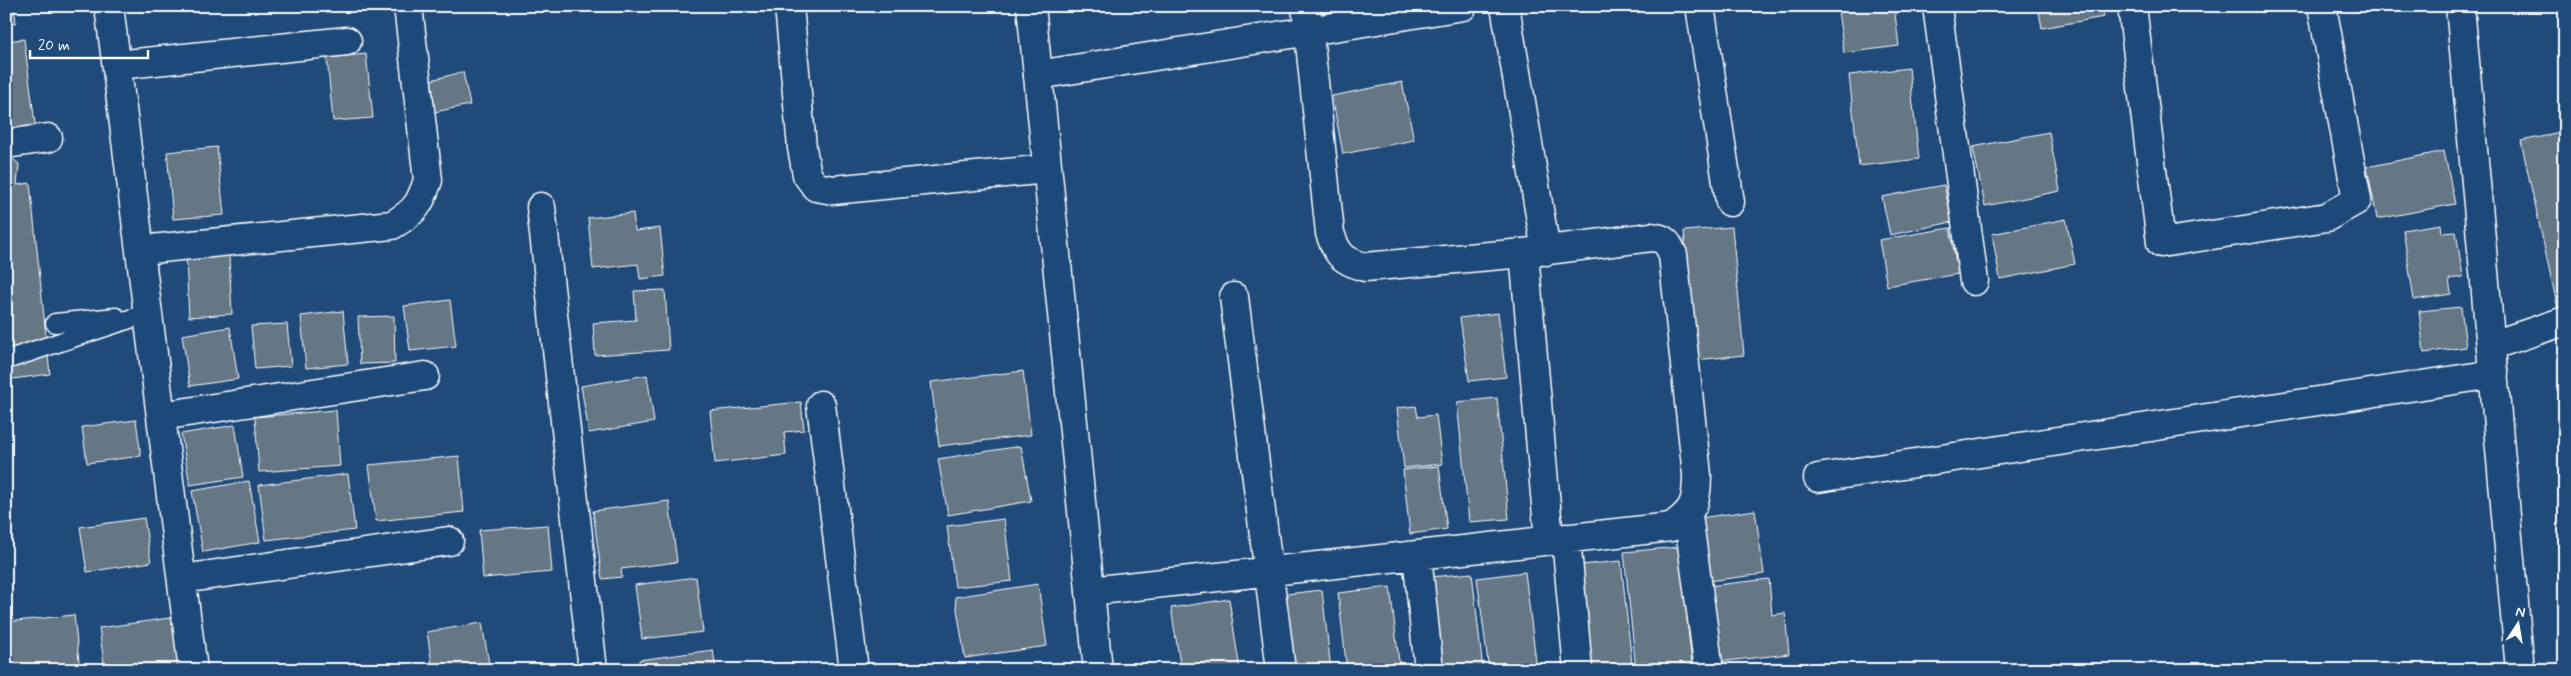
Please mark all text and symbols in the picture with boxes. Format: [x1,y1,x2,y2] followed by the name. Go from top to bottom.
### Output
[30,28,148,60] scale bar
[38,36,70,56] text: 20 m
[2494,598,2544,648] north arrow
[2514,602,2527,622] text: N

